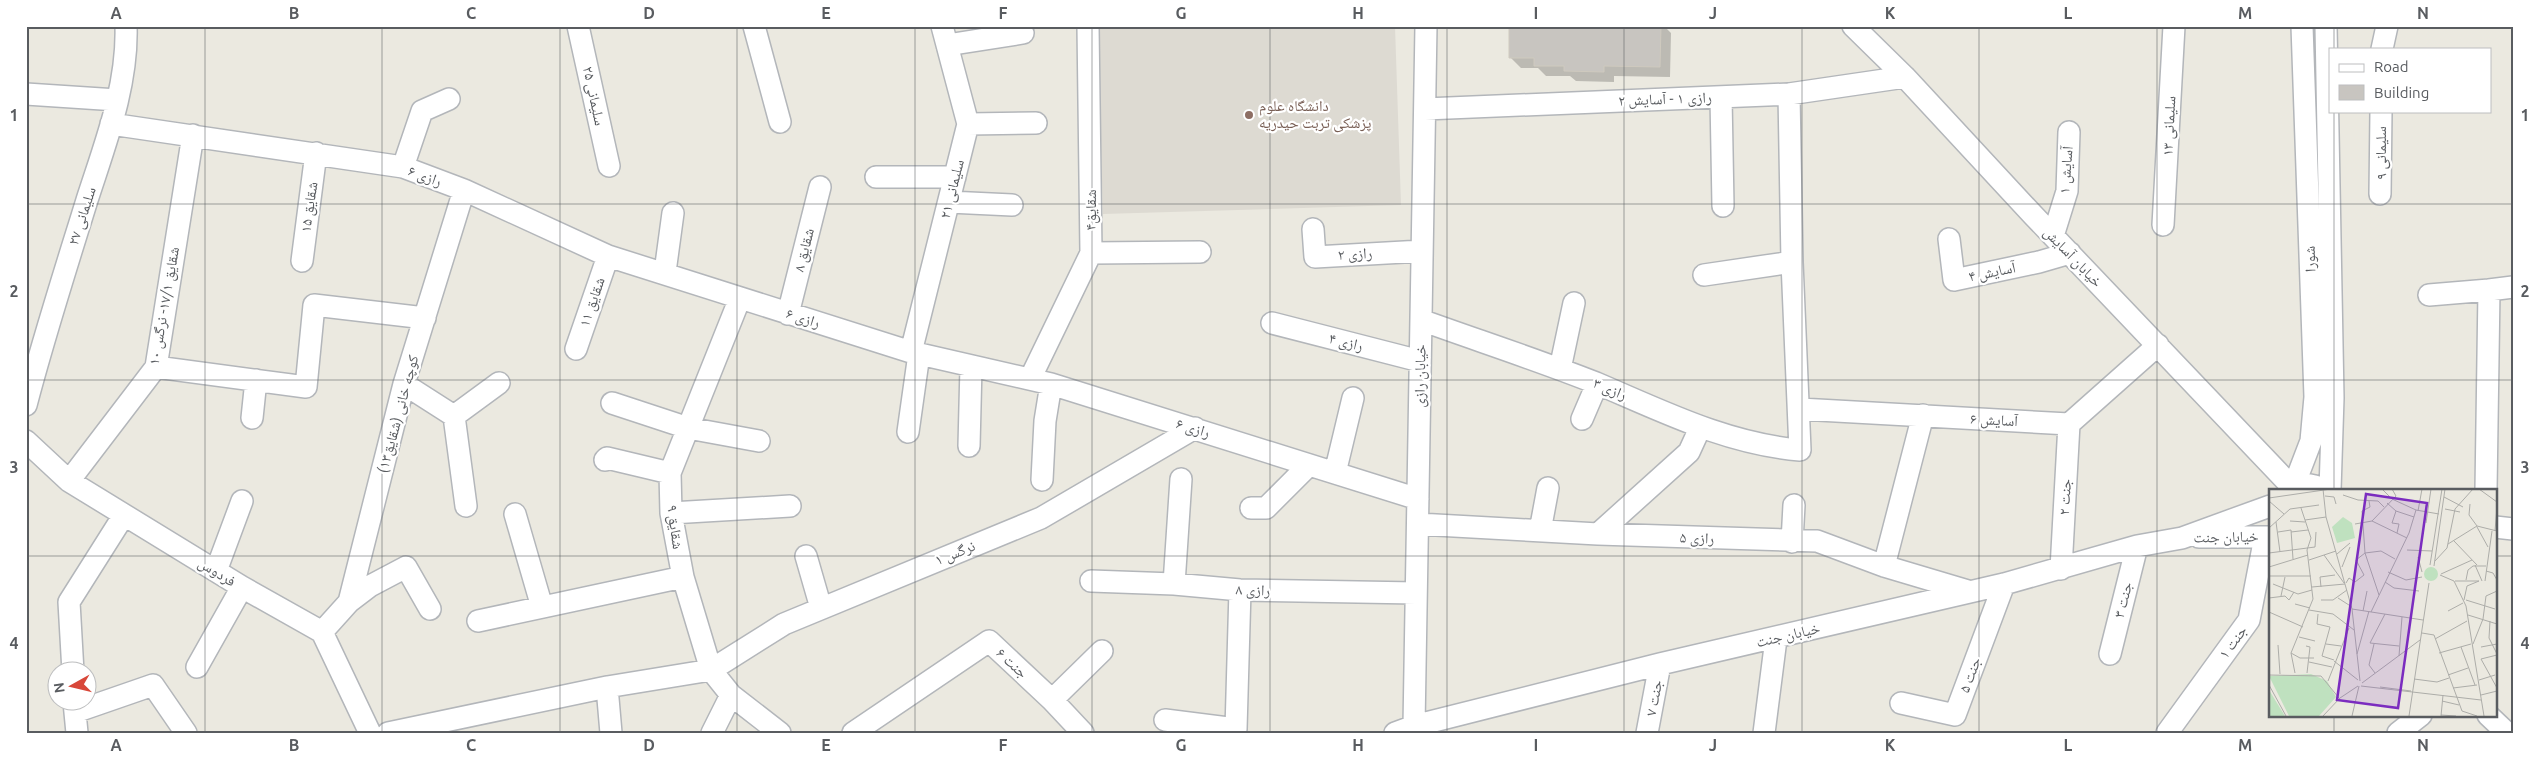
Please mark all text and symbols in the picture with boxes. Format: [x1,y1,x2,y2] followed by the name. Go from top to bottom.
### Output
[110,4,122,22] text: A
[289,4,299,22] text: B
[466,4,476,22] text: C
[643,4,655,22] text: D
[821,4,831,22] text: E
[999,4,1008,22] text: F
[1175,4,1187,22] text: G
[1352,4,1364,22] text: H
[1534,4,1538,22] text: I
[1709,4,1717,22] text: J
[1885,4,1896,22] text: K
[2064,4,2073,22] text: L
[2238,4,2252,22] text: M
[2417,4,2429,22] text: N
[2329,48,2492,112] legend
[2374,58,2409,75] text: Road
[578,65,609,128] street label: سلیمانی ۲۵
[2374,84,2429,101] text: Building
[1618,88,1712,111] street label: رازی ۱ - آسایش ۲
[2158,95,2181,157] street label: سلیمانی ۱۳
[1259,97,1372,133] place label: دانشگاه علوم پزشکی تربت حیدریه
[9,106,19,124] text: 1
[2520,106,2530,124] text: 1
[1243,109,1255,121] marker: دانشگاه علوم پزشکی تربت حیدریه
[2372,126,2391,180] street label: سلیمانی ۹
[2055,144,2078,195] street label: آسایش ۱
[936,157,969,221] street label: سلیمانی ۲۱
[405,162,445,191] street label: رازی ۶
[297,180,322,234] street label: شقایق ۱۵
[64,184,101,248] street label: سلیمانی ۲۷
[1082,189,1101,231] street label: شقایق۴
[2039,223,2106,292] street label: خیابان آسایش
[790,226,819,274] street label: شقایق ۸
[1337,244,1373,265] street label: رازی ۲
[145,245,184,367] street label: شقایق ۱۷/۱- نرگس ۱۰
[2301,245,2319,272] street label: شورا
[1967,258,2019,287] street label: آسایش ۴
[575,275,610,329] street label: شقایق ۱۱
[9,282,19,300] text: 2
[2520,282,2530,300] text: 2
[783,304,822,333] street label: رازی ۶
[1327,329,1365,356] street label: رازی ۴
[1410,344,1431,408] street label: خیابان رازی
[374,353,423,475] street label: کوچه خانی (شقایق۱۳)
[1590,374,1630,405] street label: رازی ۳
[1970,410,2020,431] street label: آسایش ۶
[1174,414,1212,443] street label: رازی ۶
[9,458,19,476] text: 3
[2520,458,2530,476] text: 3
[2055,478,2074,516] street label: جنت ۲
[2269,489,2496,716] inset map
[662,504,687,551] street label: شقایق ۹
[2193,527,2259,548] street label: خیابان جنت
[1679,528,1715,549] street label: رازی ۵
[932,537,978,570] street label: نرگس ۱
[194,554,239,591] street label: فردوس
[1235,580,1271,601] street label: رازی ۸
[2110,580,2135,620] street label: جنت ۳
[1754,619,1822,652] street label: خیابان جنت
[2215,622,2251,661] street label: جنت ۱
[9,634,19,652] text: 4
[2520,634,2530,652] text: 4
[993,644,1032,682] street label: جنت ۶
[1955,654,1984,695] street label: جنت ۵
[48,662,98,712] north arrow
[1642,678,1666,717] street label: جنت ۷
[50,682,68,694] text: N
[110,736,122,754] text: A
[289,736,299,754] text: B
[466,736,476,754] text: C
[643,736,655,754] text: D
[821,736,831,754] text: E
[999,736,1008,754] text: F
[1175,736,1187,754] text: G
[1352,736,1364,754] text: H
[1534,736,1538,754] text: I
[1709,736,1717,754] text: J
[1885,736,1896,754] text: K
[2064,736,2073,754] text: L
[2238,736,2252,754] text: M
[2417,736,2429,754] text: N

